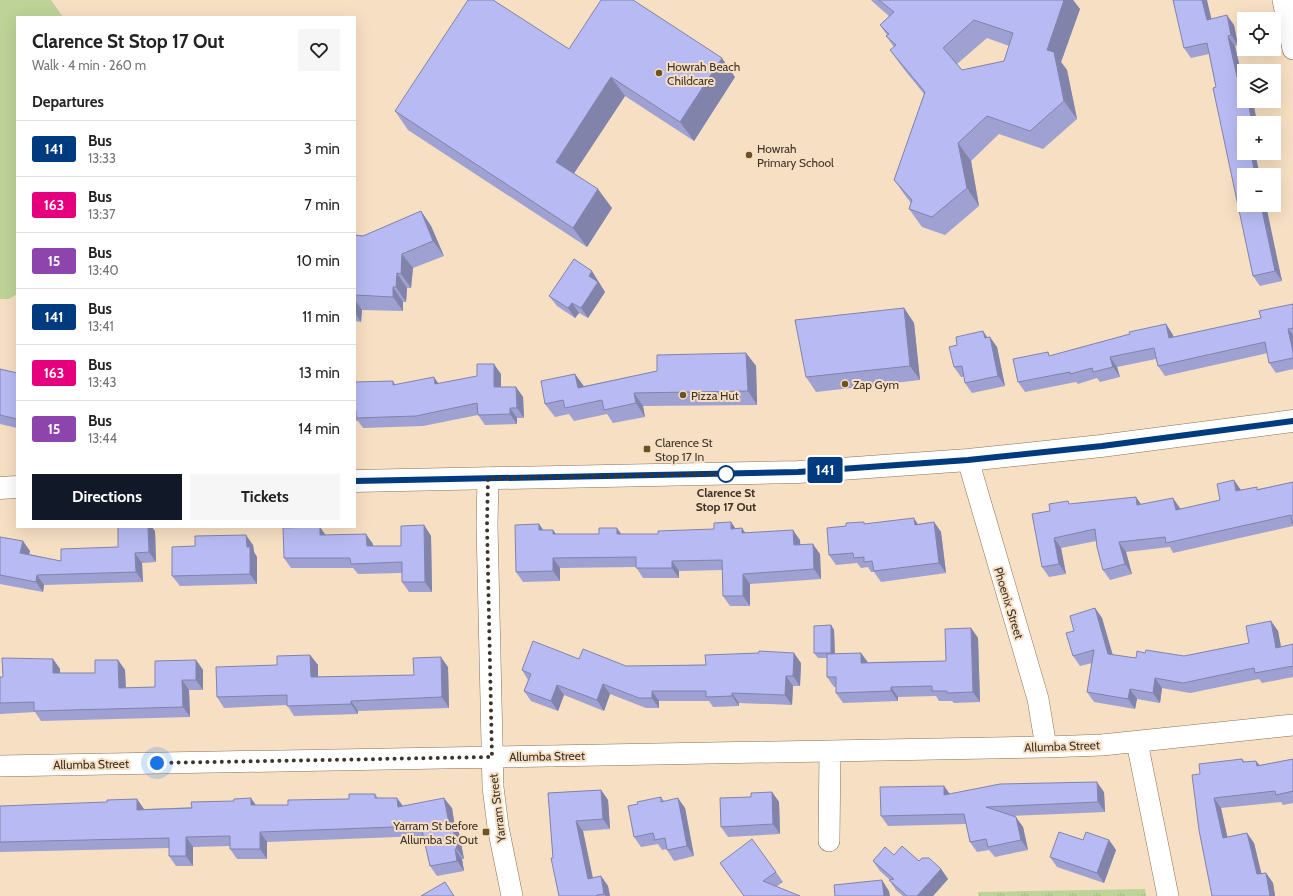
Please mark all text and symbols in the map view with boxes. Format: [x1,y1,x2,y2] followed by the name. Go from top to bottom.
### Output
[1237,12,1281,212] map controls
[1237,12,1281,56] button: locate
[298,29,340,71] button: heart
[32,30,224,53] text: Clarence St Stop 17 Out
[32,57,146,73] text: Walk · 4 min · 260 m
[667,59,740,88] place label: Howrah Beach Childcare
[1237,64,1281,108] button: layers
[654,68,664,78] marker: Howrah Beach Childcare
[32,93,104,111] text: Departures
[1237,116,1281,160] button: +
[88,132,112,150] text: Bus
[45,140,63,158] text: 141
[304,140,340,158] text: 3 min
[757,141,834,170] place label: Howrah Primary School
[88,150,116,166] text: 13:33
[744,150,754,160] marker: Howrah Primary School
[1237,168,1281,212] button: −
[88,188,112,206] text: Bus
[44,196,64,214] text: 163
[304,196,340,214] text: 7 min
[88,206,116,222] text: 13:37
[88,244,112,262] text: Bus
[48,252,60,270] text: 15
[297,252,340,270] text: 10 min
[88,262,119,278] text: 13:40
[88,300,112,318] text: Bus
[45,308,63,326] text: 141
[302,308,340,326] text: 11 min
[88,318,114,334] text: 13:41
[88,356,112,374] text: Bus
[44,364,64,382] text: 163
[299,364,340,382] text: 13 min
[88,374,117,390] text: 13:43
[853,377,899,392] place label: Zap Gym
[840,379,850,389] marker: Zap Gym
[691,388,739,403] place label: Pizza Hut
[678,390,688,400] marker: Pizza Hut
[88,412,112,430] text: Bus
[48,420,60,438] text: 15
[298,420,340,438] text: 14 min
[88,430,117,446] text: 13:44
[655,435,713,464] place label: Clarence St Stop 17 In
[642,444,652,454] marker: Clarence St Stop 17 In
[802,457,848,483] line badge: 141
[816,461,834,479] text: 141
[717,465,735,483] marker: Clarence St Stop 17 Out
[32,474,182,520] button: Directions
[190,474,340,520] button: Tickets
[696,485,756,514] place label: Clarence St Stop 17 Out
[991,565,1027,641] street label: Phoenix Street
[1024,737,1100,755] street label: Allumba Street
[509,748,585,764] street label: Allumba Street
[147,753,167,773] your location
[53,756,129,772] street label: Allumba Street
[485,773,509,844] street label: Yarram Street
[392,818,478,847] place label: Yarram St before Allumba St Out
[481,827,491,837] marker: Yarram St before Allumba St Out

